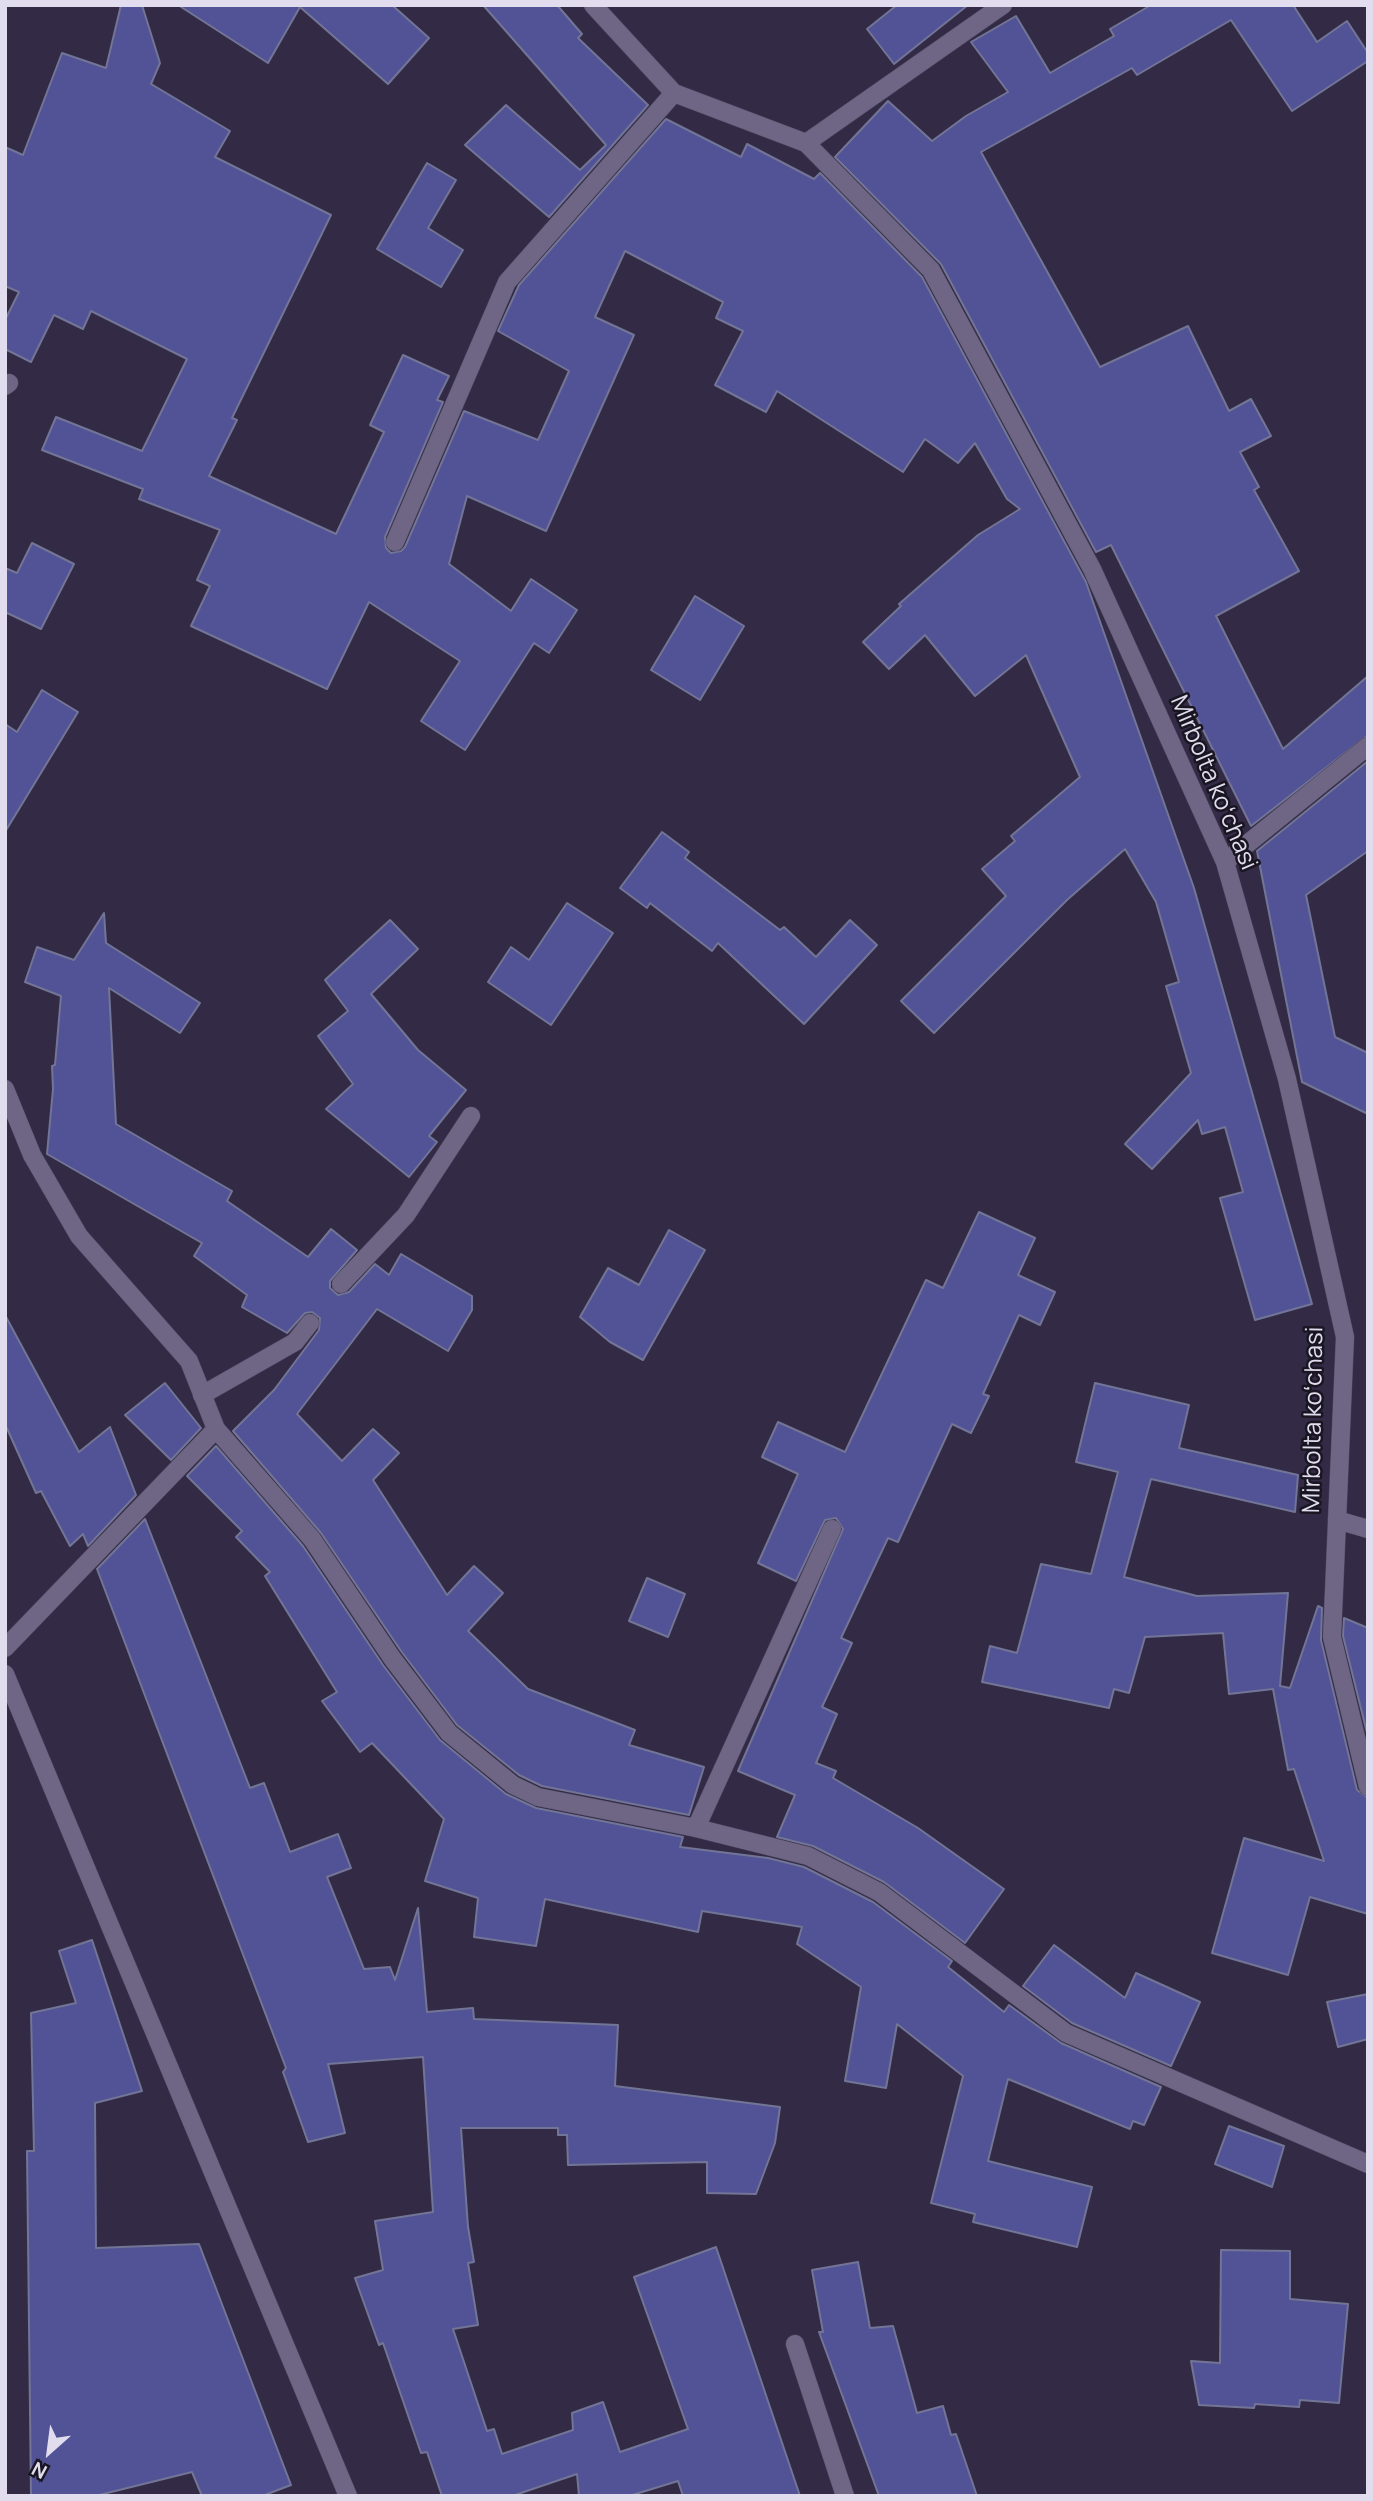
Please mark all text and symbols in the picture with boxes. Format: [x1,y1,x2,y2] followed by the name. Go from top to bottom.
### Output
[1163,692,1263,874] street label: Mirbolta koʻchasi
[1298,1327,1330,1513] street label: Mirbolta koʻchasi
[14,2417,84,2487] north arrow
[27,2456,51,2485] text: N

